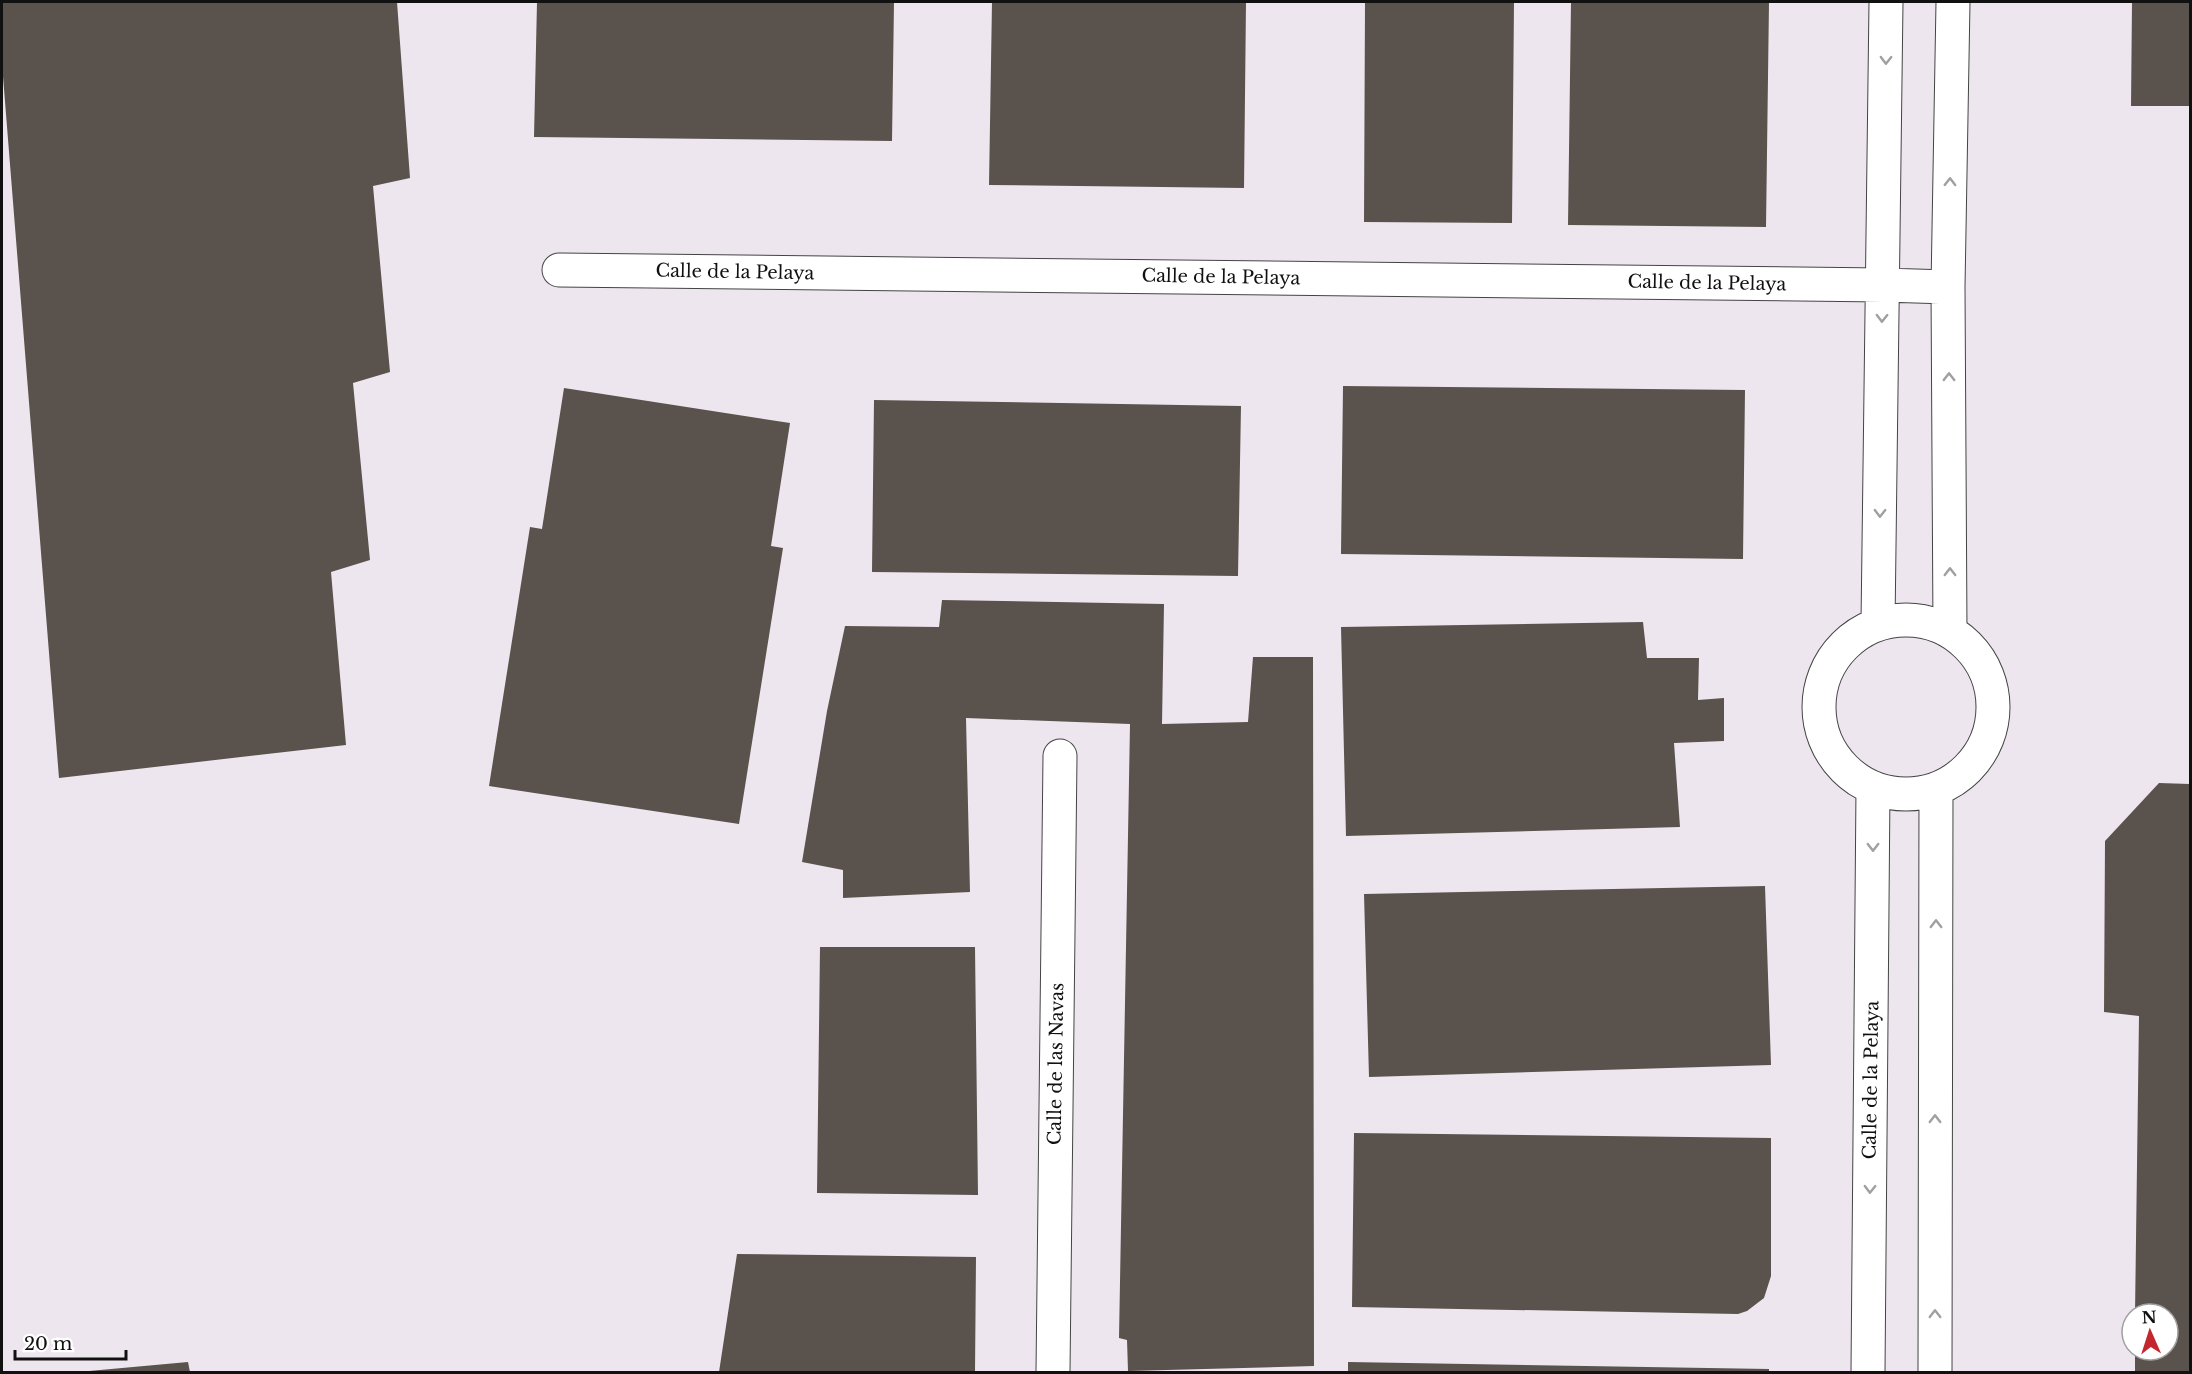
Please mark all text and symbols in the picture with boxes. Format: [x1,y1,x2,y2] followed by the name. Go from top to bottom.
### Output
[1879,55,1892,64] one-way arrow
[1944,178,1956,187] one-way arrow
[655,260,815,284] street label: Calle de la Pelaya
[1141,265,1301,289] street label: Calle de la Pelaya
[1627,271,1787,295] street label: Calle de la Pelaya
[1876,313,1888,322] one-way arrow
[1943,373,1955,382] one-way arrow
[1874,508,1886,517] one-way arrow
[1943,568,1956,577] one-way arrow
[1867,842,1879,851] one-way arrow
[1930,920,1942,929] one-way arrow
[1044,983,1068,1145] street label: Calle de las Navas
[1859,1000,1883,1160] street label: Calle de la Pelaya
[1929,1115,1941,1124] one-way arrow
[1864,1184,1876,1193] one-way arrow
[2120,1302,2180,1362] north arrow
[2141,1307,2157,1327] text: N
[1929,1310,1941,1319] one-way arrow
[15,1323,126,1361] scale bar
[24,1333,72,1355] text: 20 m

